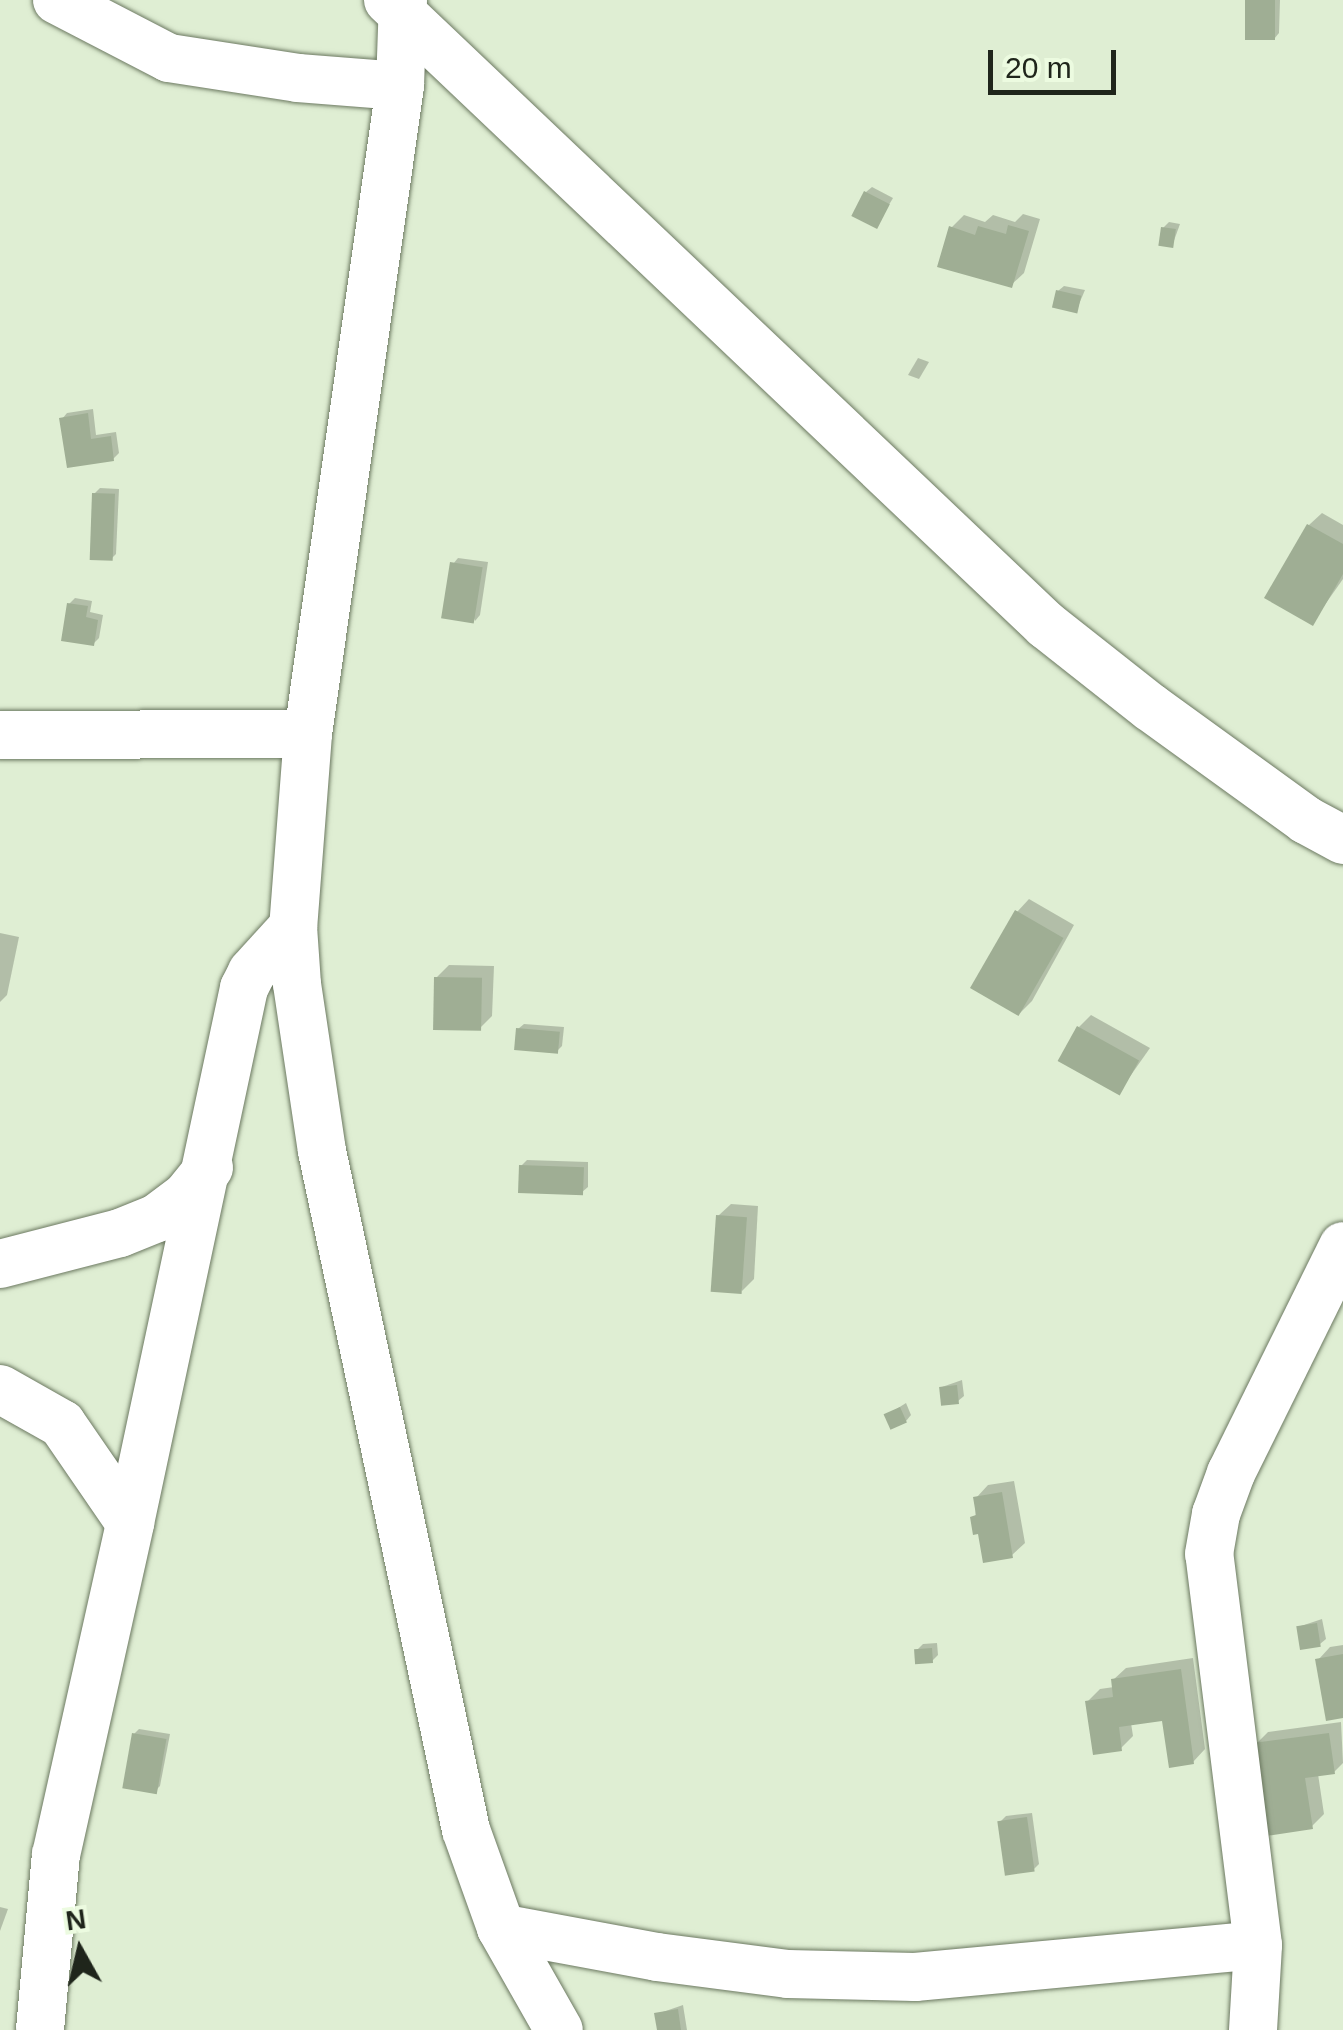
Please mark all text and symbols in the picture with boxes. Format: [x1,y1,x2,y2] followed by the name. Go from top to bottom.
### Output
[993,30,1120,92] scale bar
[1005,51,1072,84] text: 20 m
[30,1900,130,2000] north arrow
[64,1903,88,1937] text: N

